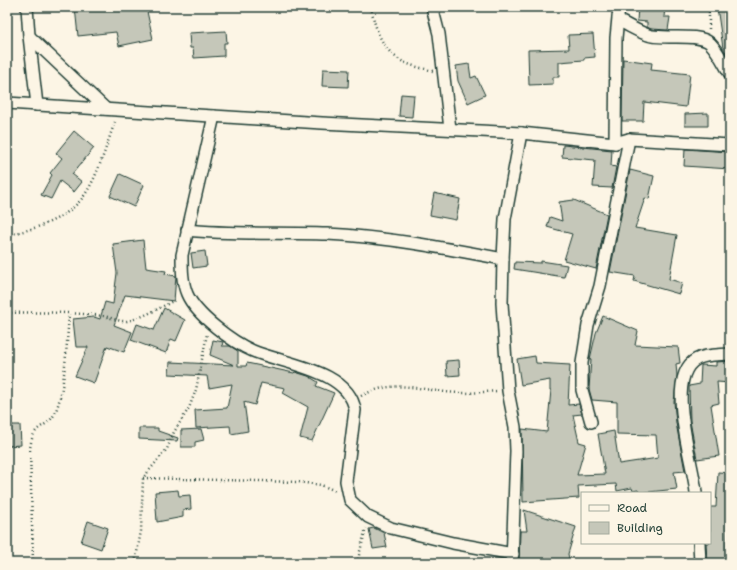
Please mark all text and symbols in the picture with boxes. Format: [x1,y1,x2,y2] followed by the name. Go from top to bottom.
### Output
[581,492,711,544] legend
[617,500,648,516] text: Road
[617,520,663,536] text: Building

